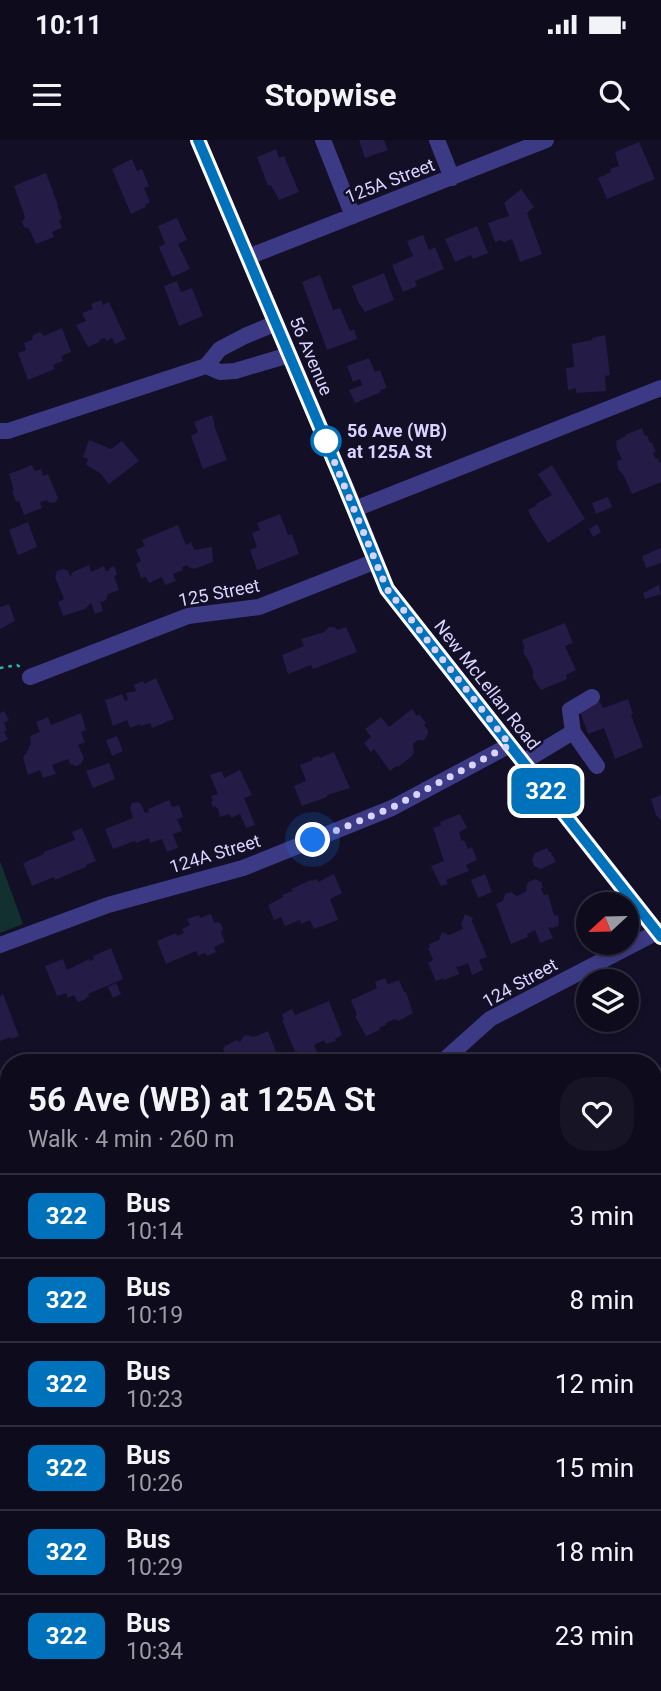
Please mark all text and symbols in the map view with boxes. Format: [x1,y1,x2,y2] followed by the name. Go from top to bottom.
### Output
[35,10,102,40] text: 10:11
[28,76,66,114] icon: menu
[265,76,396,114] text: Stopwise
[595,76,633,114] icon: search
[342,154,438,207] street label: 125A Street
[285,313,337,398] street label: 56 Avenue
[347,420,447,462] place label: 56 Ave (WB) at 125A St
[311,426,341,456] marker: 56 Ave (WB) at 125A St
[177,574,261,611] street label: 125 Street
[430,616,545,754] street label: New McLellan Road
[506,768,586,814] line badge: 322
[525,777,567,805] text: 322
[295,822,330,857] your location
[167,830,263,877] street label: 124A Street
[576,892,639,956] north arrow
[576,892,639,1032] map controls
[479,953,561,1012] street label: 124 Street
[576,969,639,1032] button: layers
[560,1077,634,1151] button: heart
[28,1080,375,1119] text: 56 Ave (WB) at 125A St
[28,1126,234,1153] text: Walk · 4 min · 260 m
[126,1188,171,1218] text: Bus
[569,1201,634,1231] text: 3 min
[46,1202,87,1230] text: 322
[126,1218,183,1245] text: 10:14
[126,1272,171,1302] text: Bus
[569,1285,634,1315] text: 8 min
[46,1286,87,1314] text: 322
[126,1302,183,1329] text: 10:19
[126,1356,171,1386] text: Bus
[555,1369,634,1399] text: 12 min
[46,1370,87,1398] text: 322
[126,1386,183,1413] text: 10:23
[126,1440,171,1470] text: Bus
[555,1453,634,1483] text: 15 min
[46,1454,87,1482] text: 322
[126,1470,183,1497] text: 10:26
[126,1524,171,1554] text: Bus
[555,1537,634,1567] text: 18 min
[46,1538,87,1566] text: 322
[126,1554,183,1581] text: 10:29
[126,1608,171,1638] text: Bus
[555,1621,634,1651] text: 23 min
[46,1622,87,1650] text: 322
[126,1638,183,1665] text: 10:34

